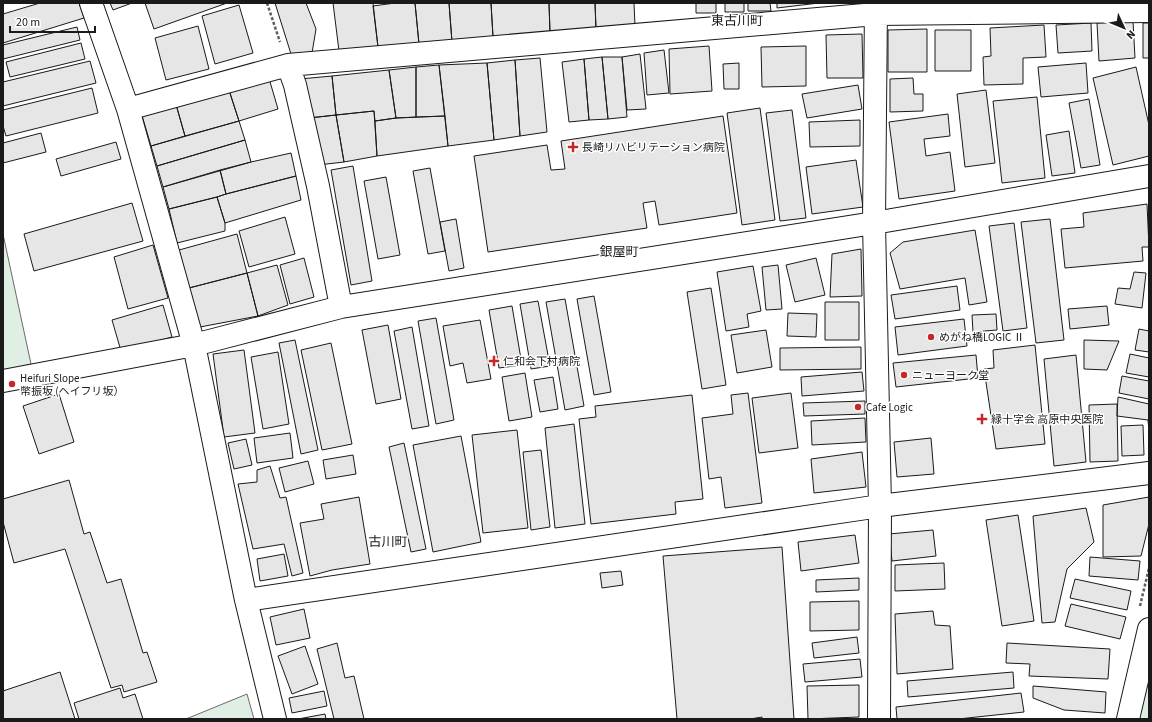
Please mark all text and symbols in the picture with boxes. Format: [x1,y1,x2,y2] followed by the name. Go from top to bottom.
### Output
[10,8,95,34] scale bar
[1104,8,1144,48] north arrow
[711,12,763,30] district label: 東古川町
[16,14,40,31] text: 20 m
[1123,27,1139,42] text: N
[582,140,725,155] place label: 長崎リハビリテーション病院
[567,141,579,153] marker: 長崎リハビリテーション病院
[599,243,639,261] district label: 銀屋町
[939,330,1025,345] place label: めがね橋LOGIC Ⅱ
[926,332,936,342] marker: めがね橋LOGIC Ⅱ
[503,354,580,369] place label: 仁和会下村病院
[488,355,500,367] marker: 仁和会下村病院
[912,368,989,383] place label: ニューヨーク堂
[899,370,909,380] marker: ニューヨーク堂
[20,371,125,399] place label: Heifuri Slope 幣振坂 (ヘイフリ坂）
[7,379,17,389] marker: Heifuri Slope 幣振坂 (ヘイフリ坂）
[866,400,913,415] place label: Cafe Logic
[853,402,863,412] marker: Cafe Logic
[991,412,1103,427] place label: 緑十字会 高原中央医院
[976,413,988,425] marker: 緑十字会 高原中央医院
[368,533,408,551] district label: 古川町

